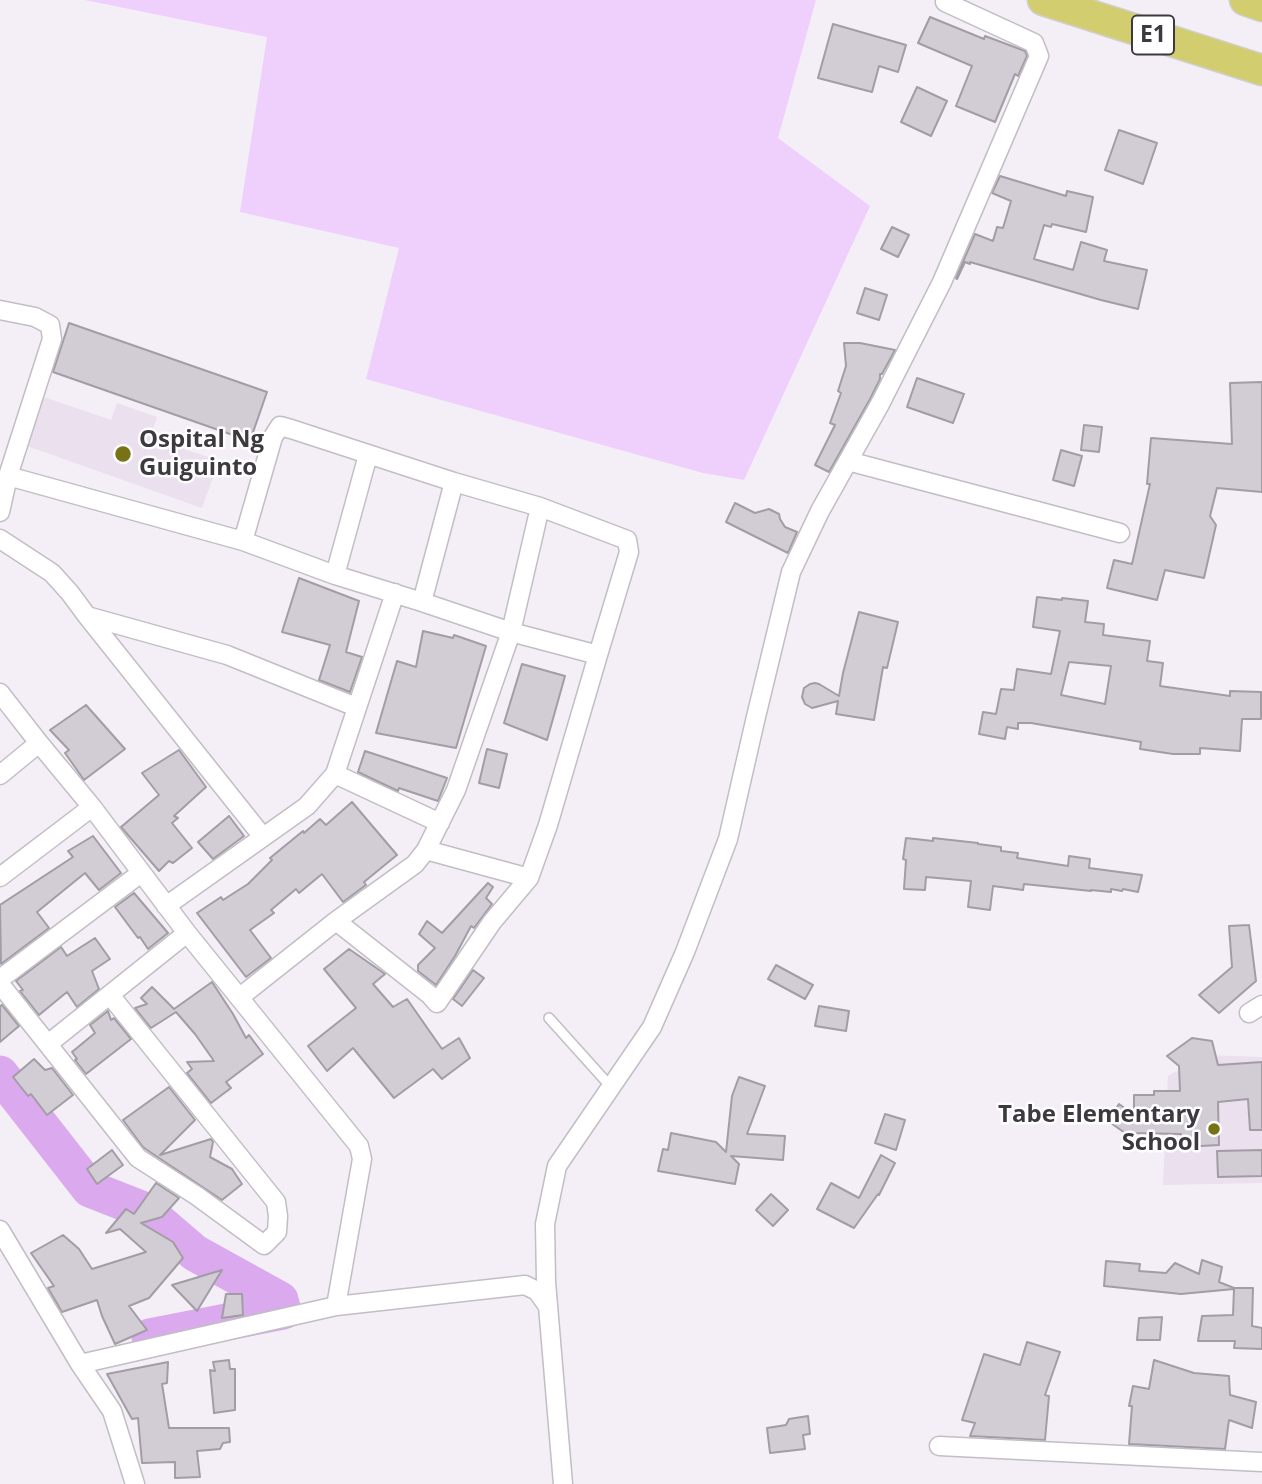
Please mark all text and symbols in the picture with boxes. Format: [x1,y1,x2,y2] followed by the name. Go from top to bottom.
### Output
[1132,16,1174,54] road number: E1
[139,426,264,482] place label: Ospital Ng Guiguinto
[113,444,133,464] marker: Ospital Ng Guiguinto
[998,1101,1200,1157] place label: Tabe Elementary School
[1206,1121,1222,1137] marker: Tabe Elementary School

